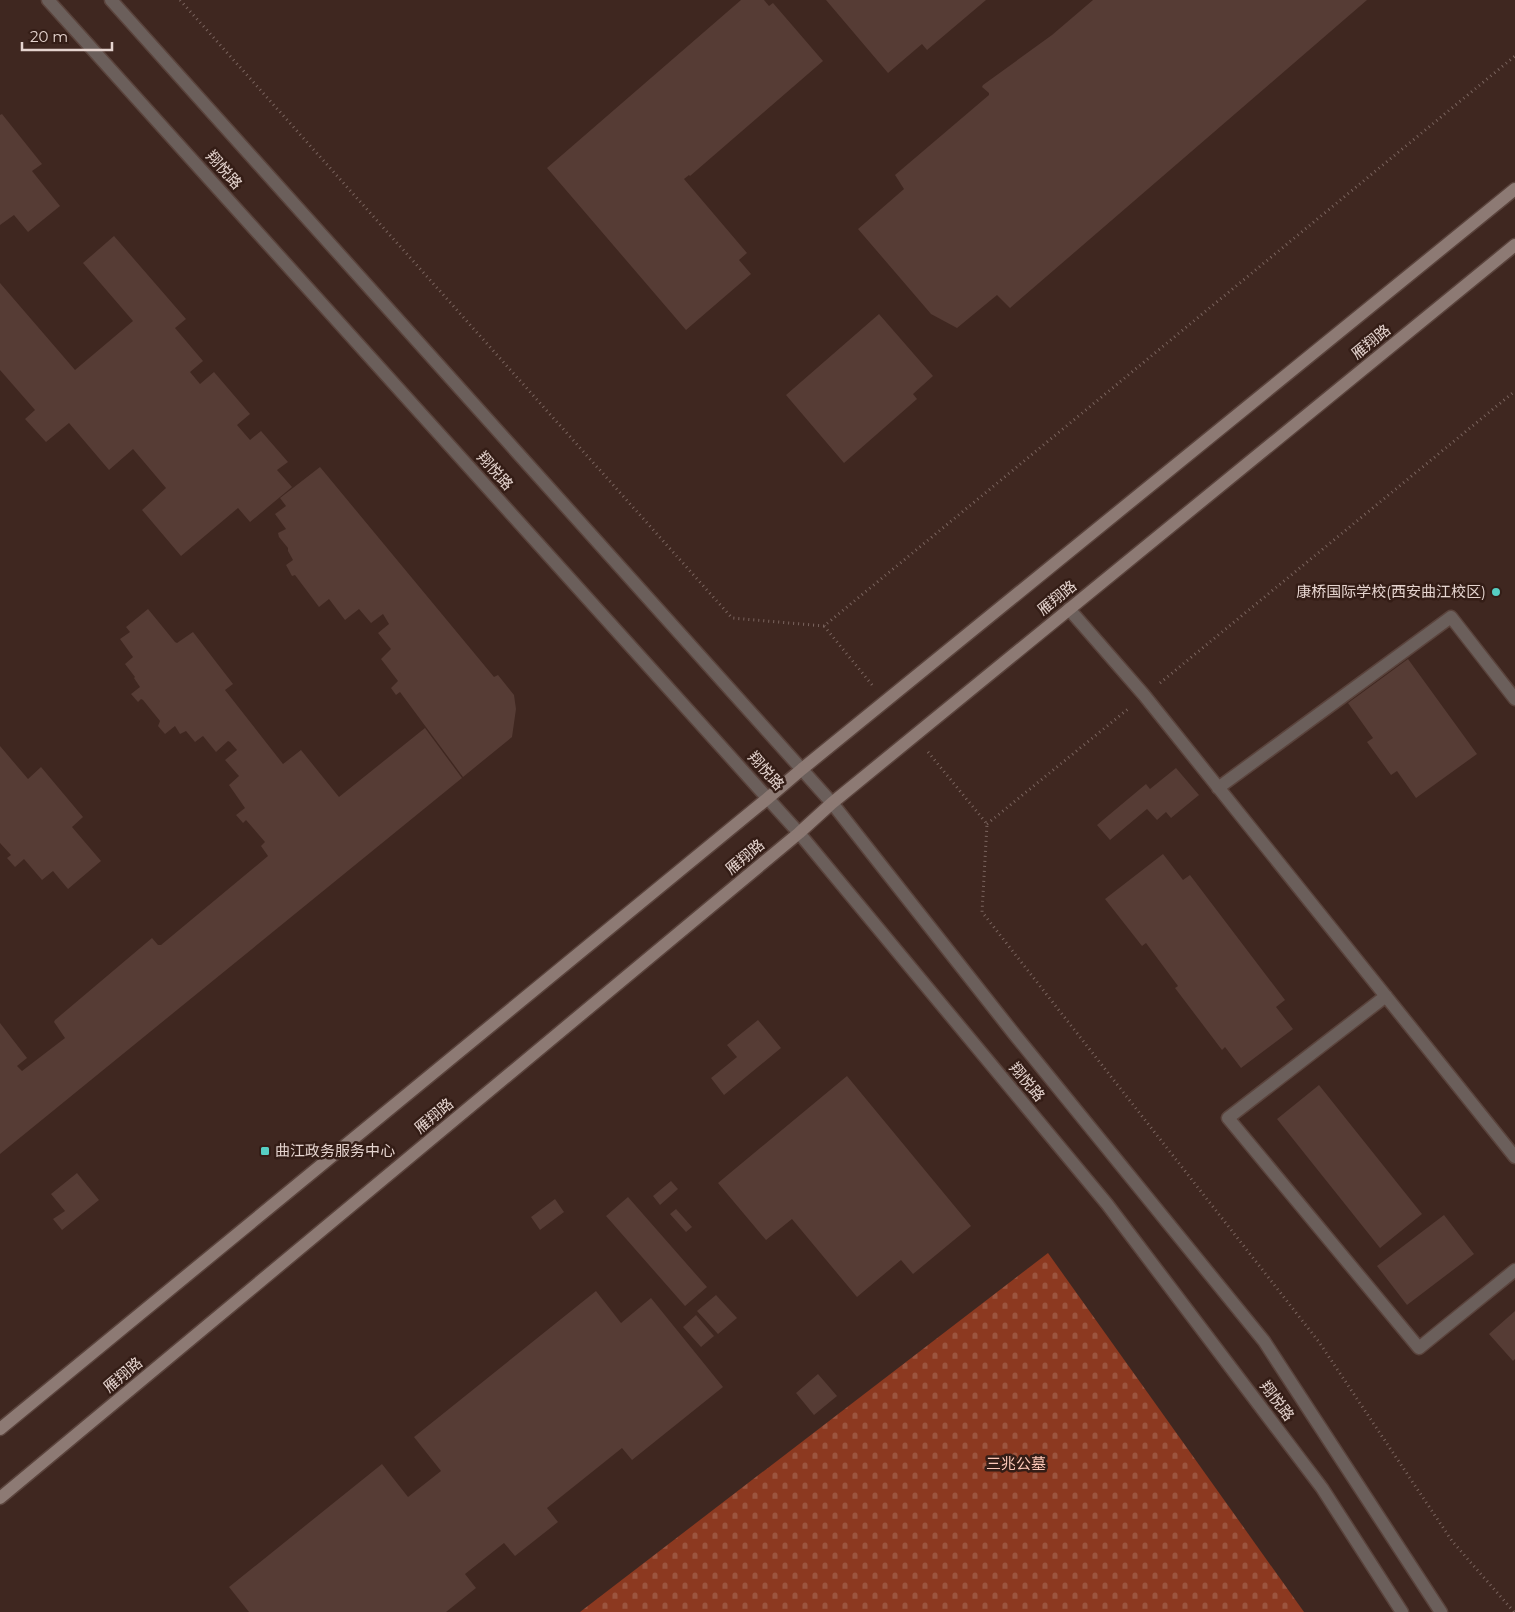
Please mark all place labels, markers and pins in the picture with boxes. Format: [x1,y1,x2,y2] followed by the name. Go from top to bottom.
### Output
[1296,582,1486,601] place label: 康桥国际学校(西安曲江校区)
[1490,586,1502,598] marker: 康桥国际学校(西安曲江校区)
[275,1141,395,1160] place label: 曲江政务服务中心
[259,1145,271,1157] marker: 曲江政务服务中心

